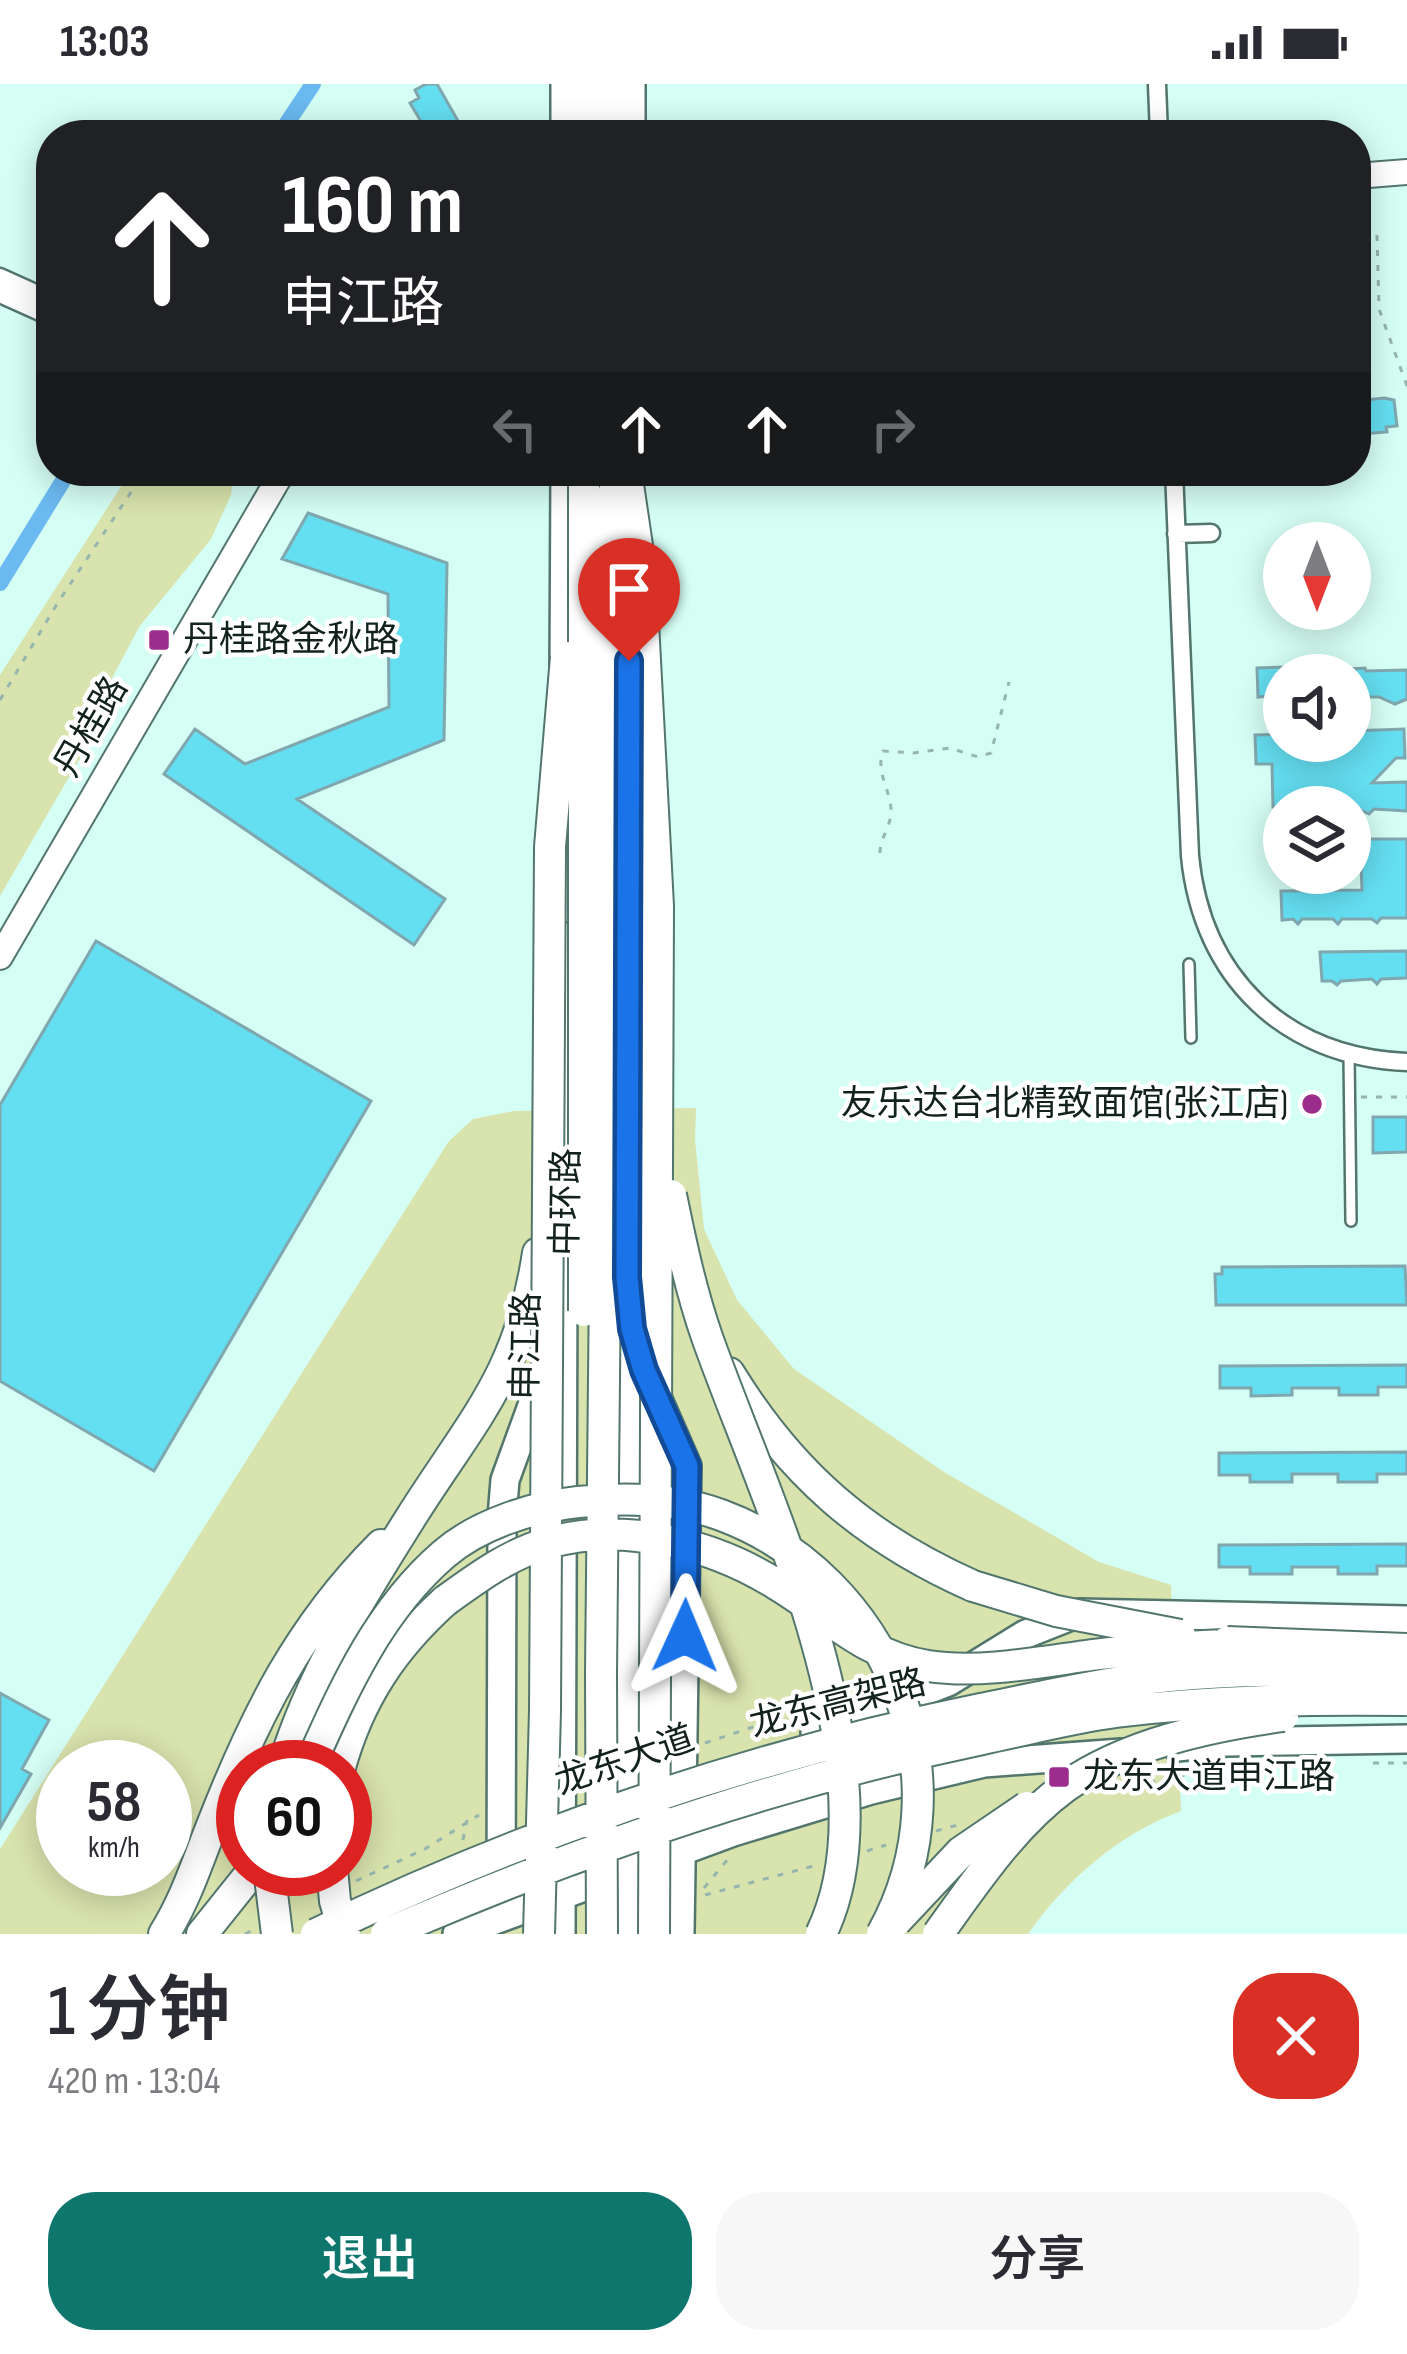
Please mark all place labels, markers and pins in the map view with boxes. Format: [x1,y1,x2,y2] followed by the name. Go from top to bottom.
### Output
[578,538,680,661] pin
[183,619,399,662] place label: 丹桂路金秋路
[146,627,172,653] marker: 丹桂路金秋路
[840,1083,1288,1126] place label: 友乐达台北精致面馆(张江店)
[1299,1091,1325,1117] marker: 友乐达台北精致面馆(张江店)
[1083,1756,1335,1799] place label: 龙东大道申江路
[1046,1764,1072,1790] marker: 龙东大道申江路

